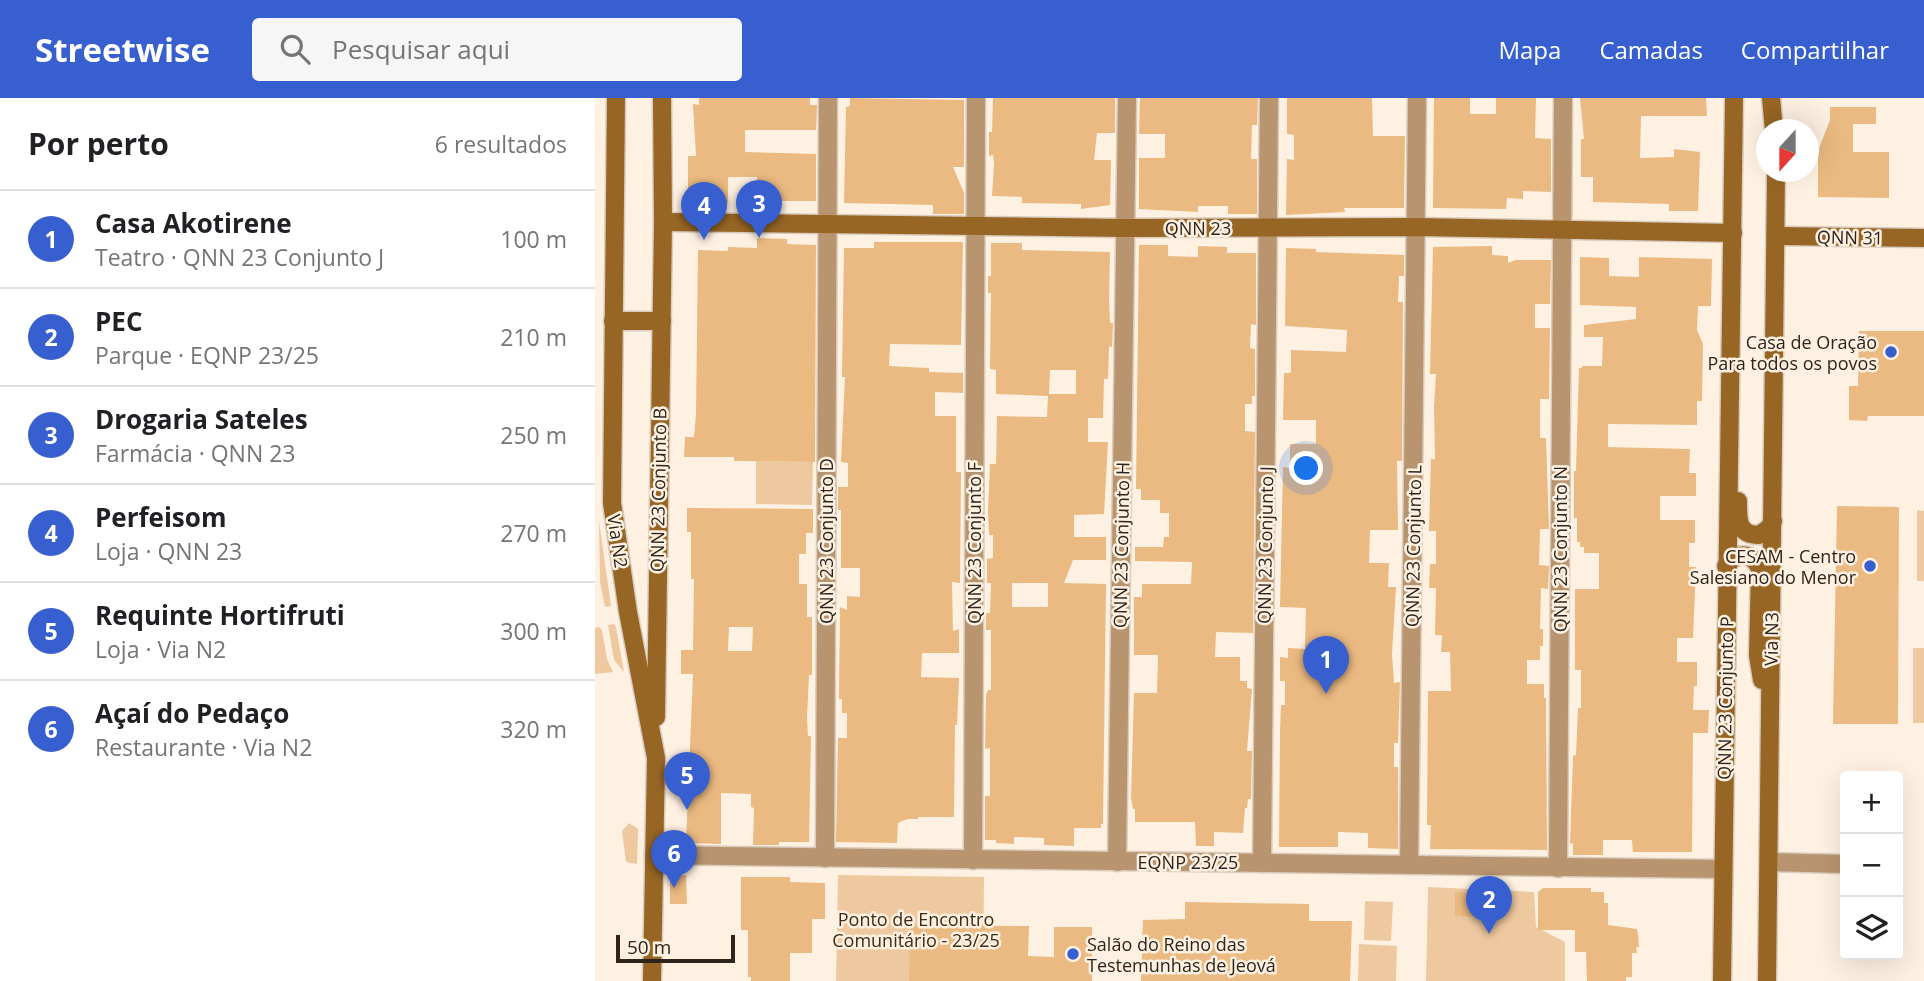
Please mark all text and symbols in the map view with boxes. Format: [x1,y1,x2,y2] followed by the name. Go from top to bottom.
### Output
[252,18,742,81] search box
[35,27,210,72] text: Streetwise
[276,30,314,68] icon: search
[332,31,510,67] text: Pesquisar aqui
[1498,33,1561,66] text: Mapa
[1599,33,1703,66] text: Camadas
[1741,33,1889,66] text: Compartilhar
[1756,119,1819,182] north arrow
[28,123,169,164] text: Por perto
[435,128,567,160] text: 6 resultados
[736,180,782,238] pin: 3
[681,182,727,240] pin: 4
[95,205,292,241] text: Casa Akotirene
[1165,216,1231,240] street label: QNN 23
[44,223,58,255] text: 1
[500,223,567,255] text: 100 m
[1817,224,1883,250] street label: QNN 31
[95,241,384,273] text: Teatro · QNN 23 Conjunto J
[95,303,142,339] text: PEC
[44,321,58,353] text: 2
[500,321,567,353] text: 210 m
[1707,330,1877,375] place label: Casa de Oração Para todos os povos
[95,339,319,371] text: Parque · EQNP 23/25
[1883,344,1899,360] marker: Casa de Oração Para todos os povos
[95,401,308,437] text: Drogaria Sateles
[645,408,671,572] street label: QNN 23 Conjunto B
[44,419,58,451] text: 3
[500,419,567,451] text: 250 m
[95,437,296,469] text: Farmácia · QNN 23
[1289,451,1323,485] your location
[814,458,838,624] street label: QNN 23 Conjunto D
[962,462,986,624] street label: QNN 23 Conjunto F
[1108,462,1134,628] street label: QNN 23 Conjunto H
[1400,465,1426,627] street label: QNN 23 Conjunto L
[1252,466,1278,624] street label: QNN 23 Conjunto J
[1548,466,1572,632] street label: QNN 23 Conjunto N
[95,499,226,535] text: Perfeisom
[602,513,634,569] street label: Via N2
[44,517,58,549] text: 4
[500,517,567,549] text: 270 m
[95,535,242,567] text: Loja · QNN 23
[1690,544,1857,589] place label: CESAM - Centro Salesiano do Menor
[1862,558,1878,574] marker: CESAM - Centro Salesiano do Menor
[95,597,345,633] text: Requinte Hortifruti
[1759,612,1783,666] street label: Via N3
[44,615,58,647] text: 5
[500,615,567,647] text: 300 m
[1712,616,1738,780] street label: QNN 23 Conjunto P
[95,633,226,665] text: Loja · Via N2
[1303,636,1349,694] pin: 1
[95,695,289,731] text: Açaí do Pedaço
[44,713,58,745] text: 6
[500,713,567,745] text: 320 m
[95,731,312,763] text: Restaurante · Via N2
[664,752,710,810] pin: 5
[1840,771,1903,960] map controls
[1840,771,1903,834] button: +
[651,830,697,888] pin: 6
[1840,834,1903,897] button: −
[1138,850,1238,874] street label: EQNP 23/25
[1466,876,1512,934] pin: 2
[1840,897,1903,960] button: layers
[832,907,1000,952] park label: Ponto de Encontro Comunitário - 23/25
[616,932,735,964] scale bar
[1087,932,1276,977] place label: Salão do Reino das Testemunhas de Jeová
[627,934,671,960] text: 50 m
[1065,946,1081,962] marker: Salão do Reino das Testemunhas de Jeová

